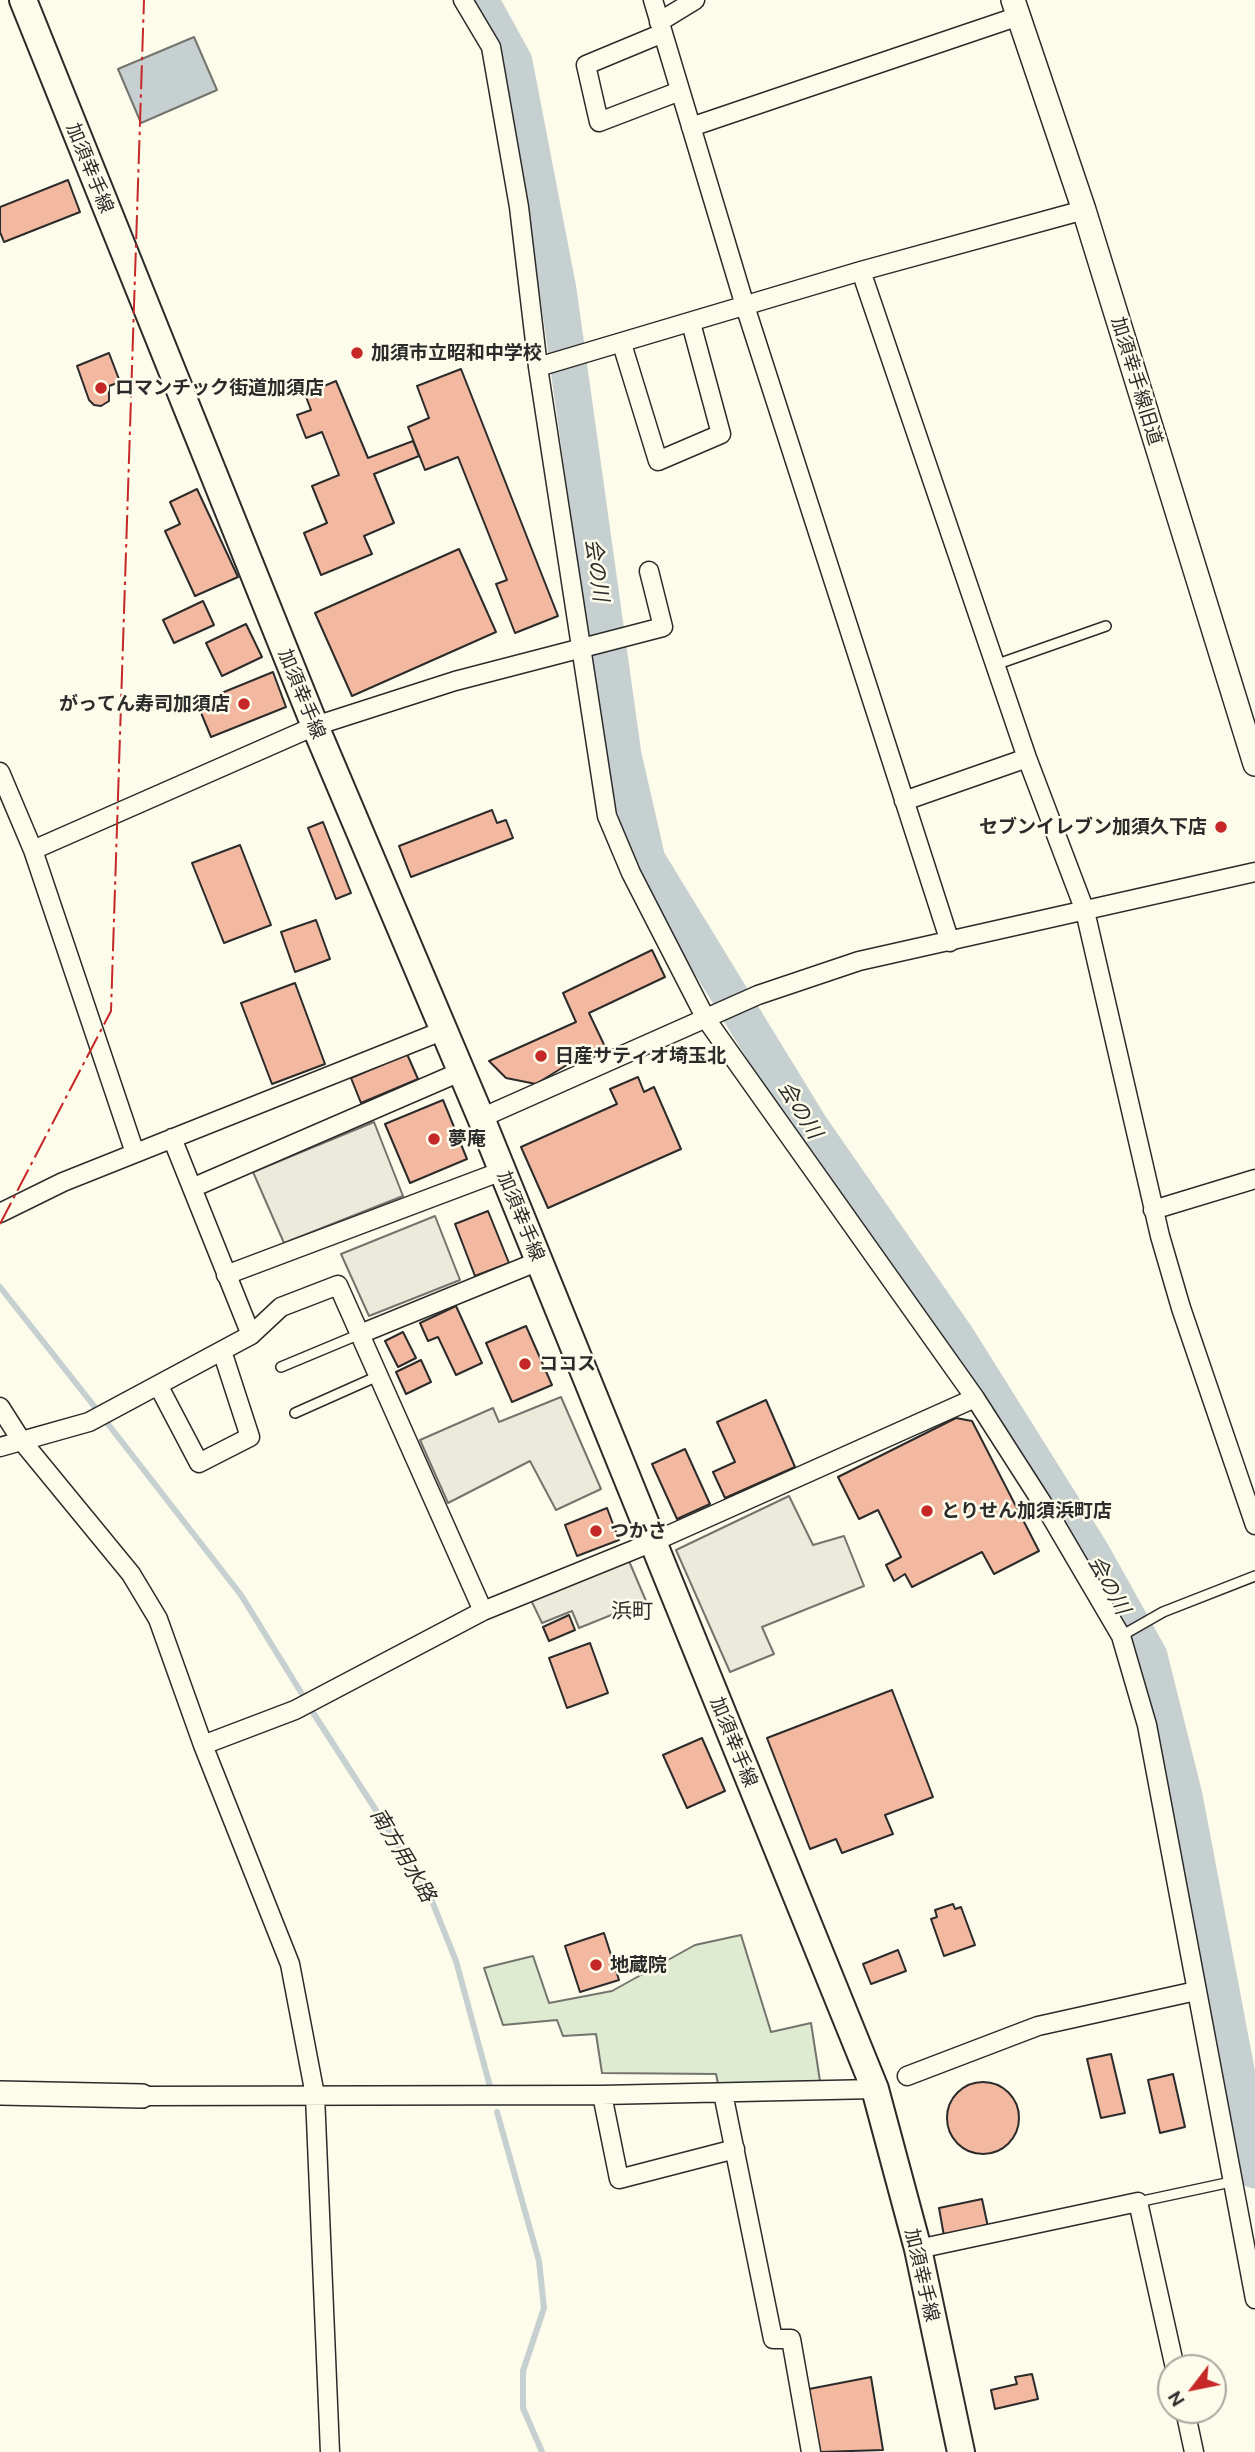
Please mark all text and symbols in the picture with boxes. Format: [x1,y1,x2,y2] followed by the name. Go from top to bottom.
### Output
[62,120,118,216] street label: 加須幸手線
[1107,314,1167,448] street label: 加須幸手線旧道
[371,342,542,364] place label: 加須市立昭和中学校
[349,345,365,361] marker: 加須市立昭和中学校
[115,377,324,399] place label: ロマンチック街道加須店
[93,380,109,396] marker: ロマンチック街道加須店
[580,537,614,603] water label: 会の川
[274,646,330,742] street label: 加須幸手線
[59,693,230,715] place label: がってん寿司加須店
[236,696,252,712] marker: がってん寿司加須店
[979,816,1207,838] place label: セブンイレブン加須久下店
[1213,819,1229,835] marker: セブンイレブン加須久下店
[555,1045,726,1067] place label: 日産サティオ埼玉北
[533,1048,549,1064] marker: 日産サティオ埼玉北
[773,1077,827,1143] water label: 会の川
[448,1128,486,1150] place label: 夢庵
[426,1131,442,1147] marker: 夢庵
[493,1168,549,1264] street label: 加須幸手線
[539,1353,596,1375] place label: ココス
[517,1356,533,1372] marker: ココス
[941,1500,1112,1522] place label: とりせん加須浜町店
[919,1503,935,1519] marker: とりせん加須浜町店
[610,1520,667,1542] place label: つかさ
[588,1523,604,1539] marker: つかさ
[1083,1551,1135,1619] water label: 会の川
[611,1598,653,1624] district label: 浜町
[706,1694,762,1790] street label: 加須幸手線
[365,1804,441,1906] water label: 南方用水路
[610,1954,667,1976] place label: 地蔵院
[588,1957,604,1973] marker: 地蔵院
[900,2226,944,2324] street label: 加須幸手線
[1157,2354,1227,2424] north arrow
[1163,2387,1189,2411] text: N

